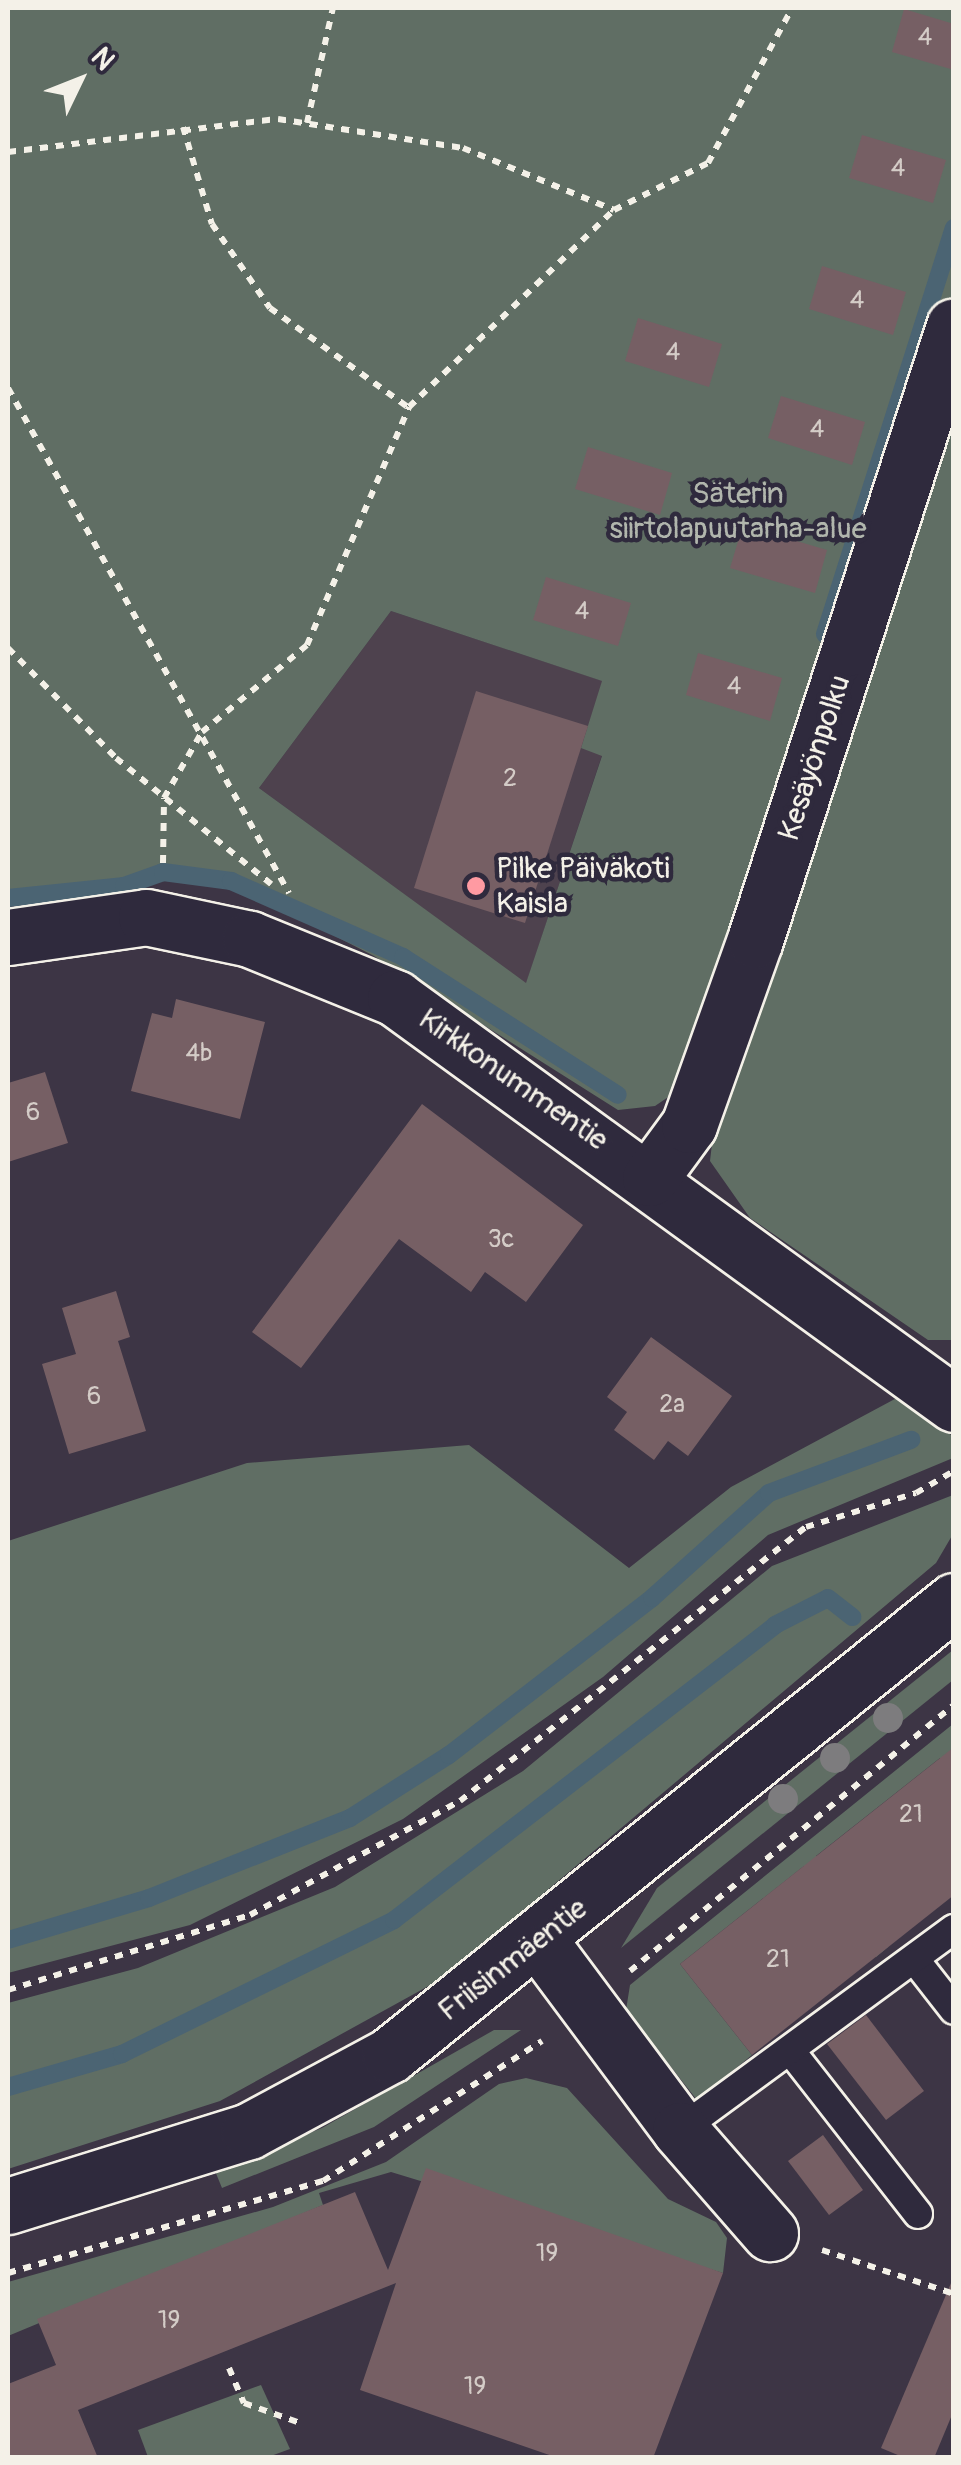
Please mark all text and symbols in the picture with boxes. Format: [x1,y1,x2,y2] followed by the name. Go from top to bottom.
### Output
[918,23,932,53] house number: 4
[30,30,130,130] north arrow
[83,40,122,78] text: N
[891,154,905,184] house number: 4
[850,286,864,316] house number: 4
[666,338,680,368] house number: 4
[810,415,824,445] house number: 4
[610,476,866,546] park label: Säterin siirtolapuutarha-alue
[575,597,589,627] house number: 4
[771,671,859,845] street label: Kesäyönpolku
[727,672,741,702] house number: 4
[503,764,517,794] house number: 2
[496,851,670,922] place label: Pilke Päiväkoti Kaisla
[465,875,487,897] marker: Pilke Päiväkoti Kaisla
[412,1001,614,1159] street label: Kirkkonummentie
[186,1039,212,1069] house number: 4b
[26,1098,40,1128] house number: 6
[488,1225,514,1255] house number: 3c
[87,1382,101,1412] house number: 6
[659,1390,685,1420] house number: 2a
[899,1800,923,1830] house number: 21
[431,1891,595,2029] street label: Friisinmäentie
[766,1945,790,1975] house number: 21
[536,2239,558,2269] house number: 19
[158,2306,180,2336] house number: 19
[464,2372,486,2402] house number: 19

